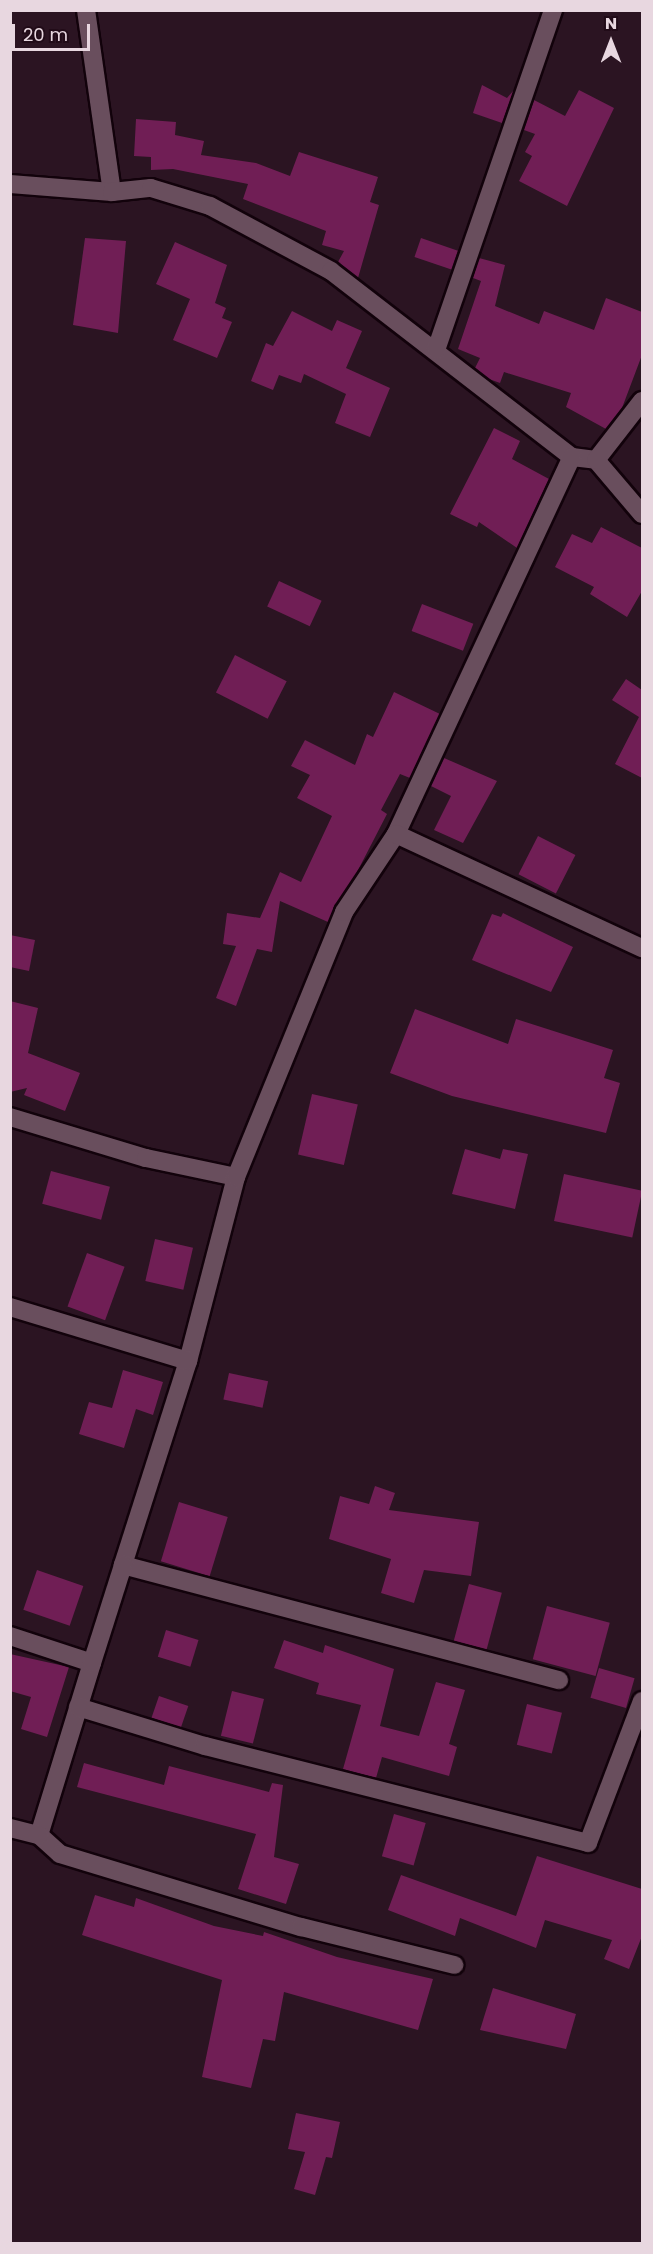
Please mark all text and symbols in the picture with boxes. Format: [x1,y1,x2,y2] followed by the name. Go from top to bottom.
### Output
[15,12,93,50] scale bar
[581,12,641,72] north arrow
[605,12,617,35] text: N
[23,22,68,47] text: 20 m

